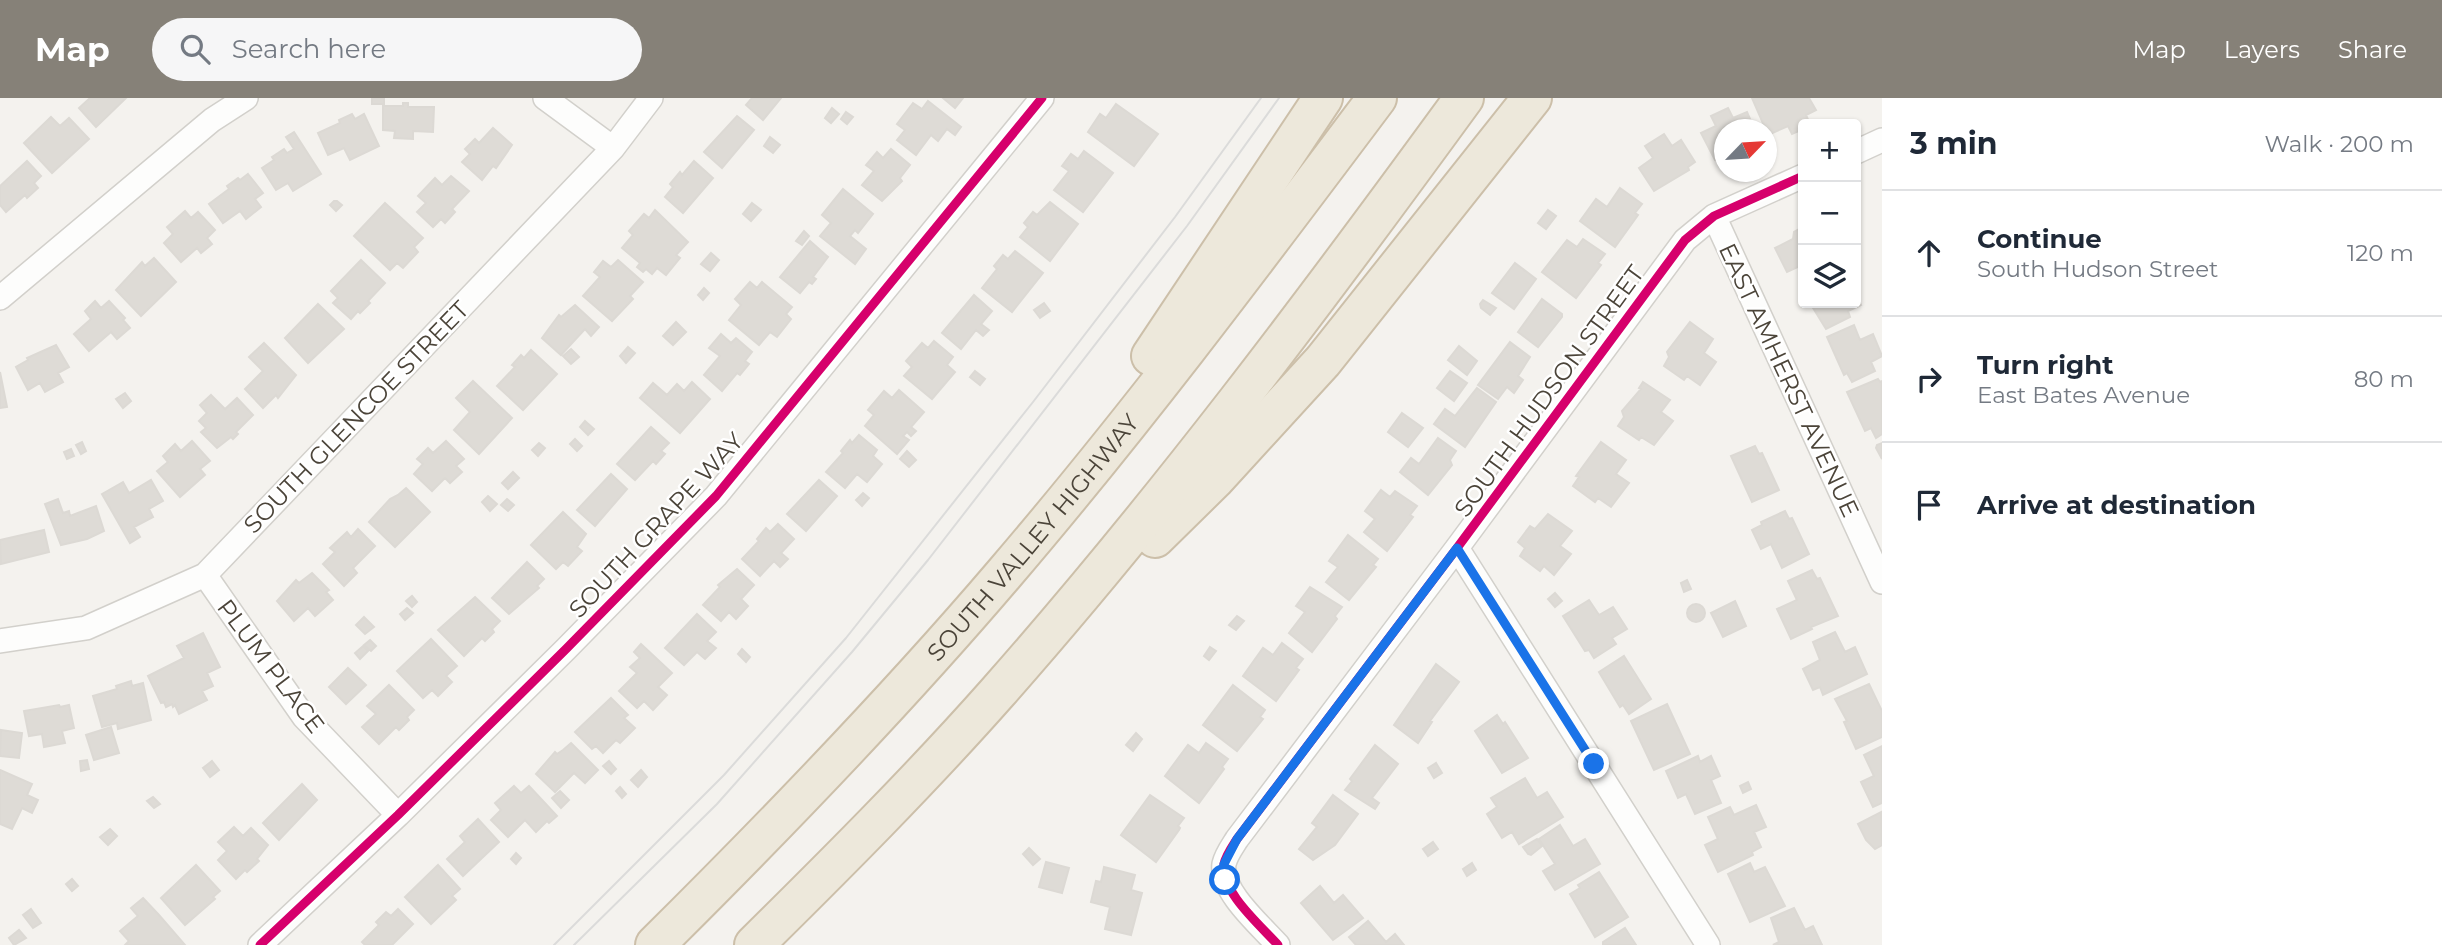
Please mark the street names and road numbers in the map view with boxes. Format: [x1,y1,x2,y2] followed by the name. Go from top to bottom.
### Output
[1713,238,1865,522] street label: EAST AMHERST AVENUE
[1448,259,1650,522] street label: SOUTH HUDSON STREET
[237,295,475,539] street label: SOUTH GLENCOE STREET
[921,407,1145,667] street label: SOUTH VALLEY HIGHWAY
[563,426,750,624] street label: SOUTH GRAPE WAY
[211,593,331,739] street label: PLUM PLACE

